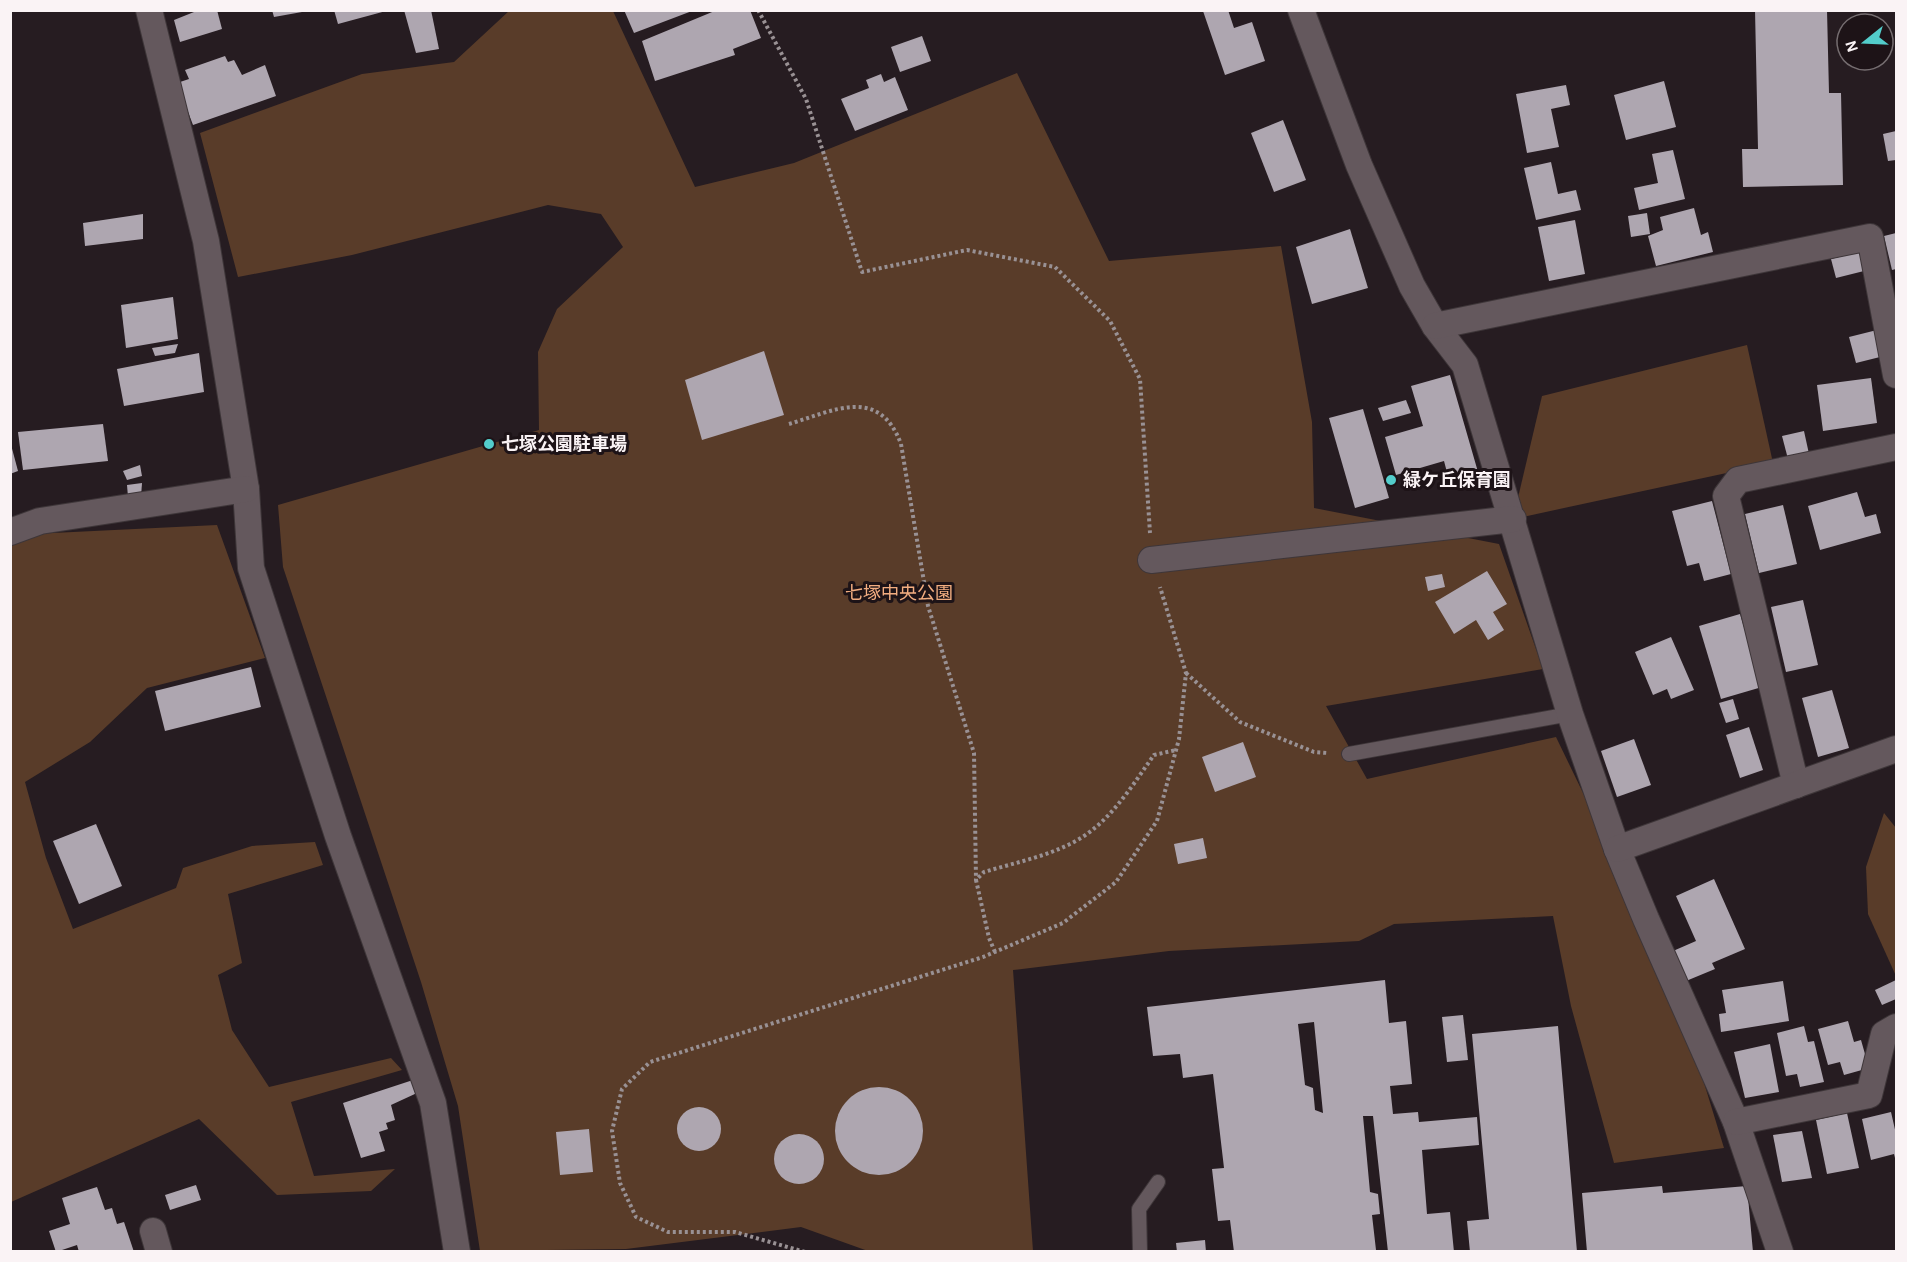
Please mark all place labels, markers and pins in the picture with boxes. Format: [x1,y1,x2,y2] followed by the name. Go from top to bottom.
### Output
[501,434,627,454] place label: 七塚公園駐車場
[482,437,496,451] marker: 七塚公園駐車場
[1403,470,1511,490] place label: 緑ケ丘保育園
[1384,473,1398,487] marker: 緑ケ丘保育園

